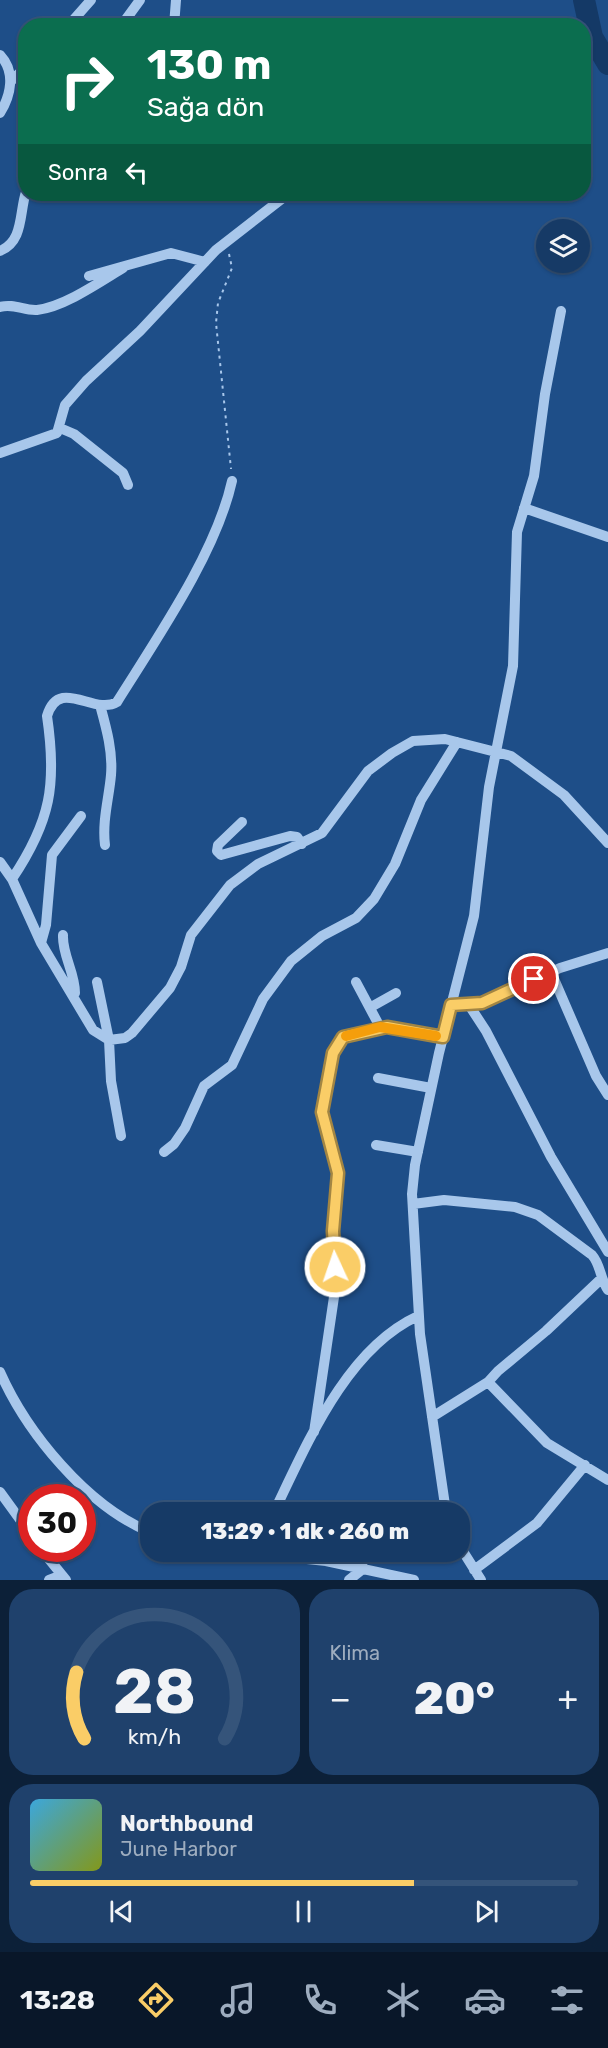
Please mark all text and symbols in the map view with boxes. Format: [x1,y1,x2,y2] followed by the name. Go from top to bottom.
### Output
[147,40,272,90] text: 130 m
[48,42,126,120] icon: right
[147,91,264,123] text: Sağa dön
[120,156,153,189] icon: left
[48,159,108,186] text: Sonra
[536,219,590,273] map controls
[536,219,590,273] button: layers
[508,953,559,1004] pin
[517,962,550,995] icon: arrive
[303,1235,367,1299] position arrow
[18,1484,96,1562] speed limit sign: 30
[201,1518,409,1545] text: 13:29 · 1 dk · 260 m
[330,1641,380,1665] text: Klima
[113,1655,196,1729] text: 28
[414,1672,495,1725] text: 20°
[330,1679,351,1718] text: −
[557,1679,578,1718] text: +
[127,1724,181,1749] text: km/h
[120,1810,253,1837] text: Northbound
[120,1837,237,1861] text: June Harbor
[105,1895,138,1928] icon: previous
[287,1895,320,1928] icon: pause
[470,1895,503,1928] icon: next
[135,1979,177,2021] icon: directions
[217,1979,259,2021] icon: music
[299,1979,341,2021] icon: phone
[382,1979,424,2021] icon: climate
[464,1979,506,2021] icon: car
[546,1979,588,2021] icon: filters
[20,1984,95,2016] text: 13:28

